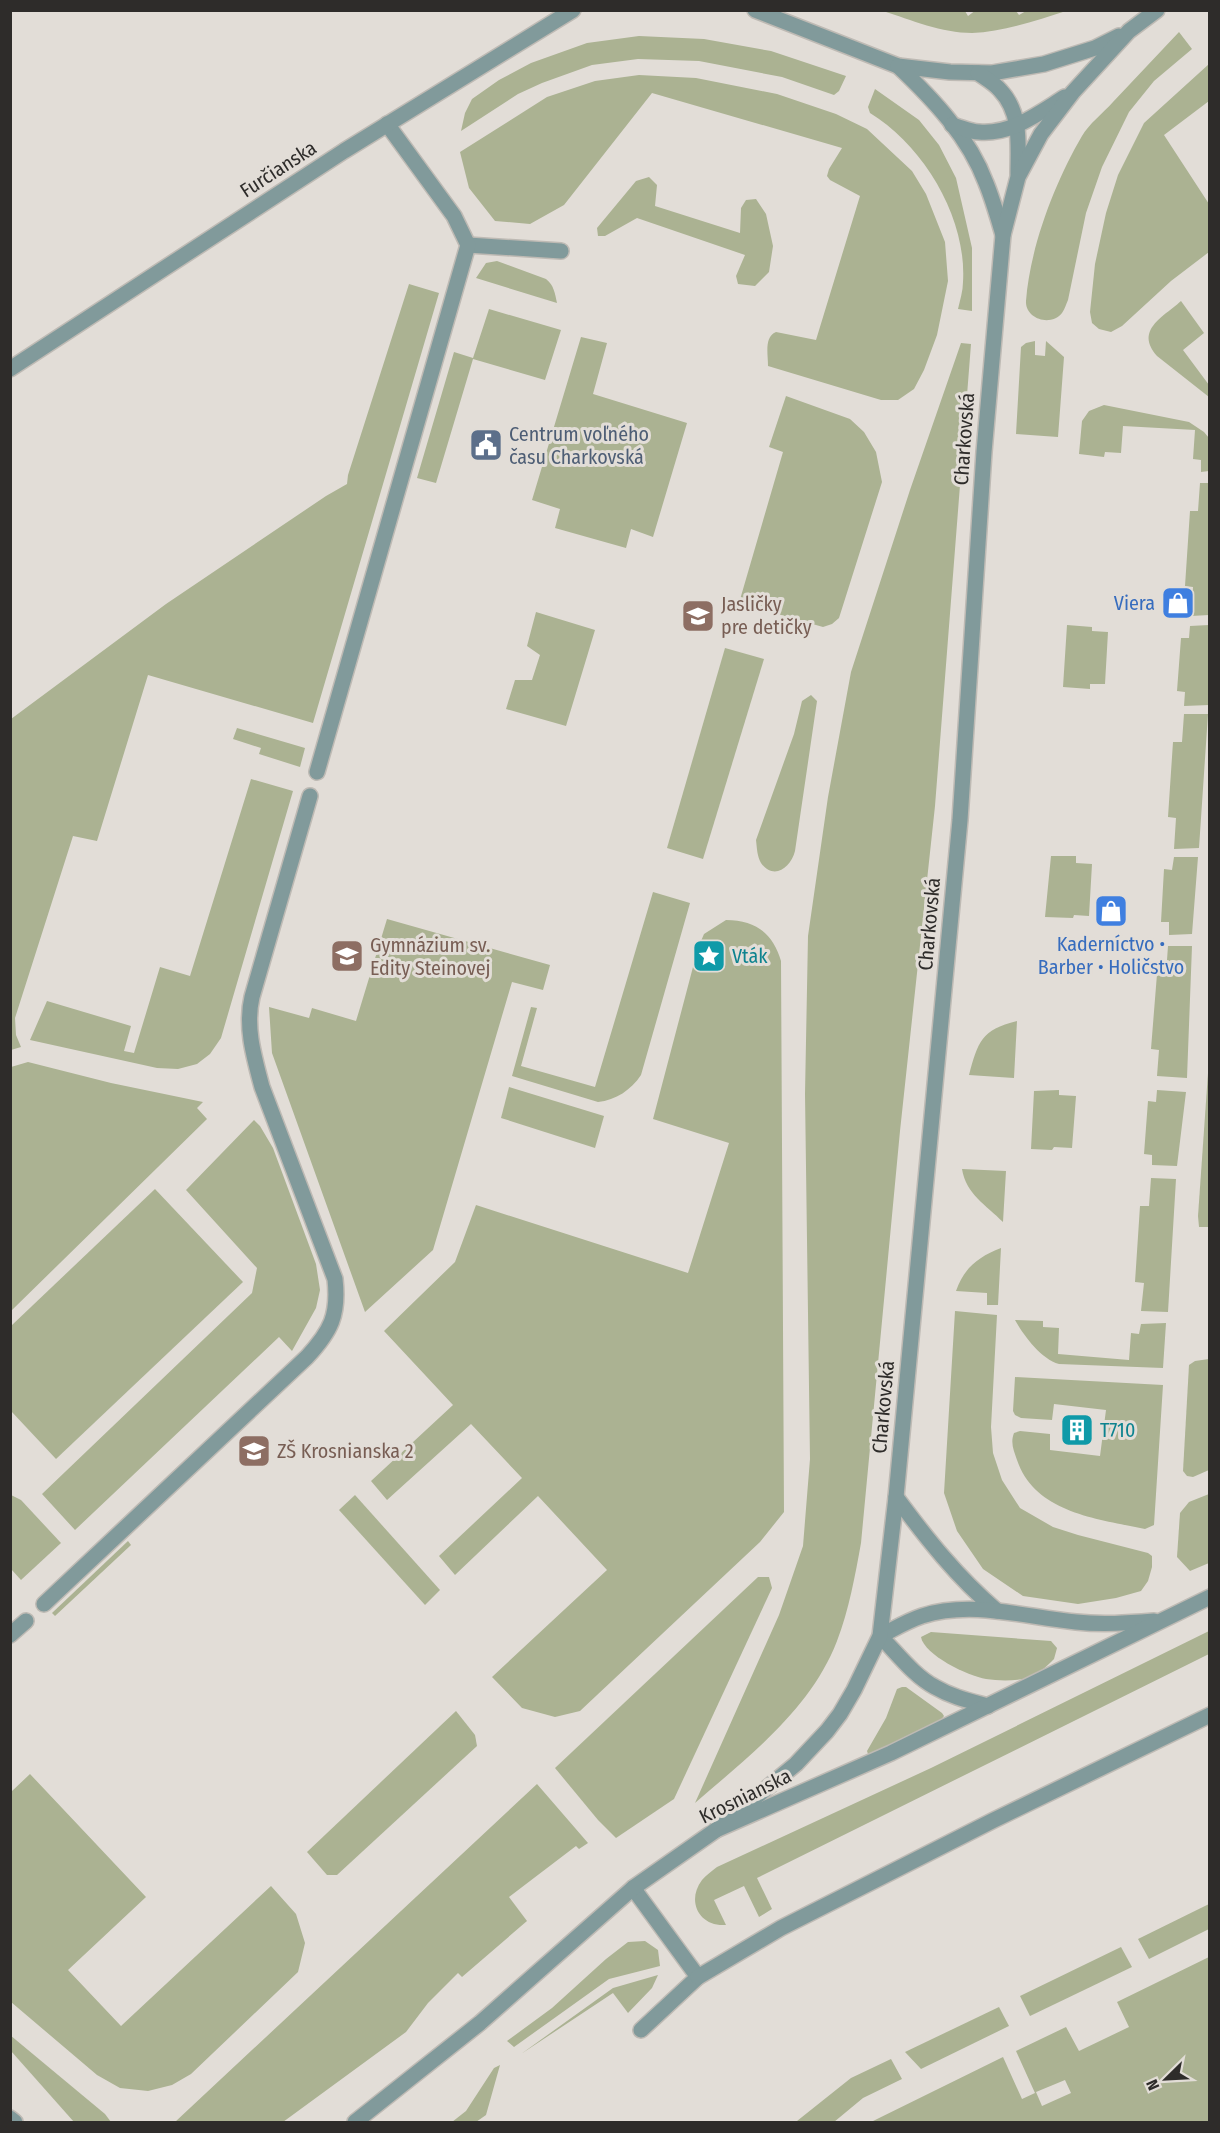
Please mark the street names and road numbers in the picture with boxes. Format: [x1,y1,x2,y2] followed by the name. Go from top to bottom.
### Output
[235,135,321,203] street label: Furčianska
[949,392,979,486] street label: Charkovská
[913,877,945,971] street label: Charkovská
[867,1360,899,1454] street label: Charkovská
[695,1763,795,1829] street label: Krosnianska

